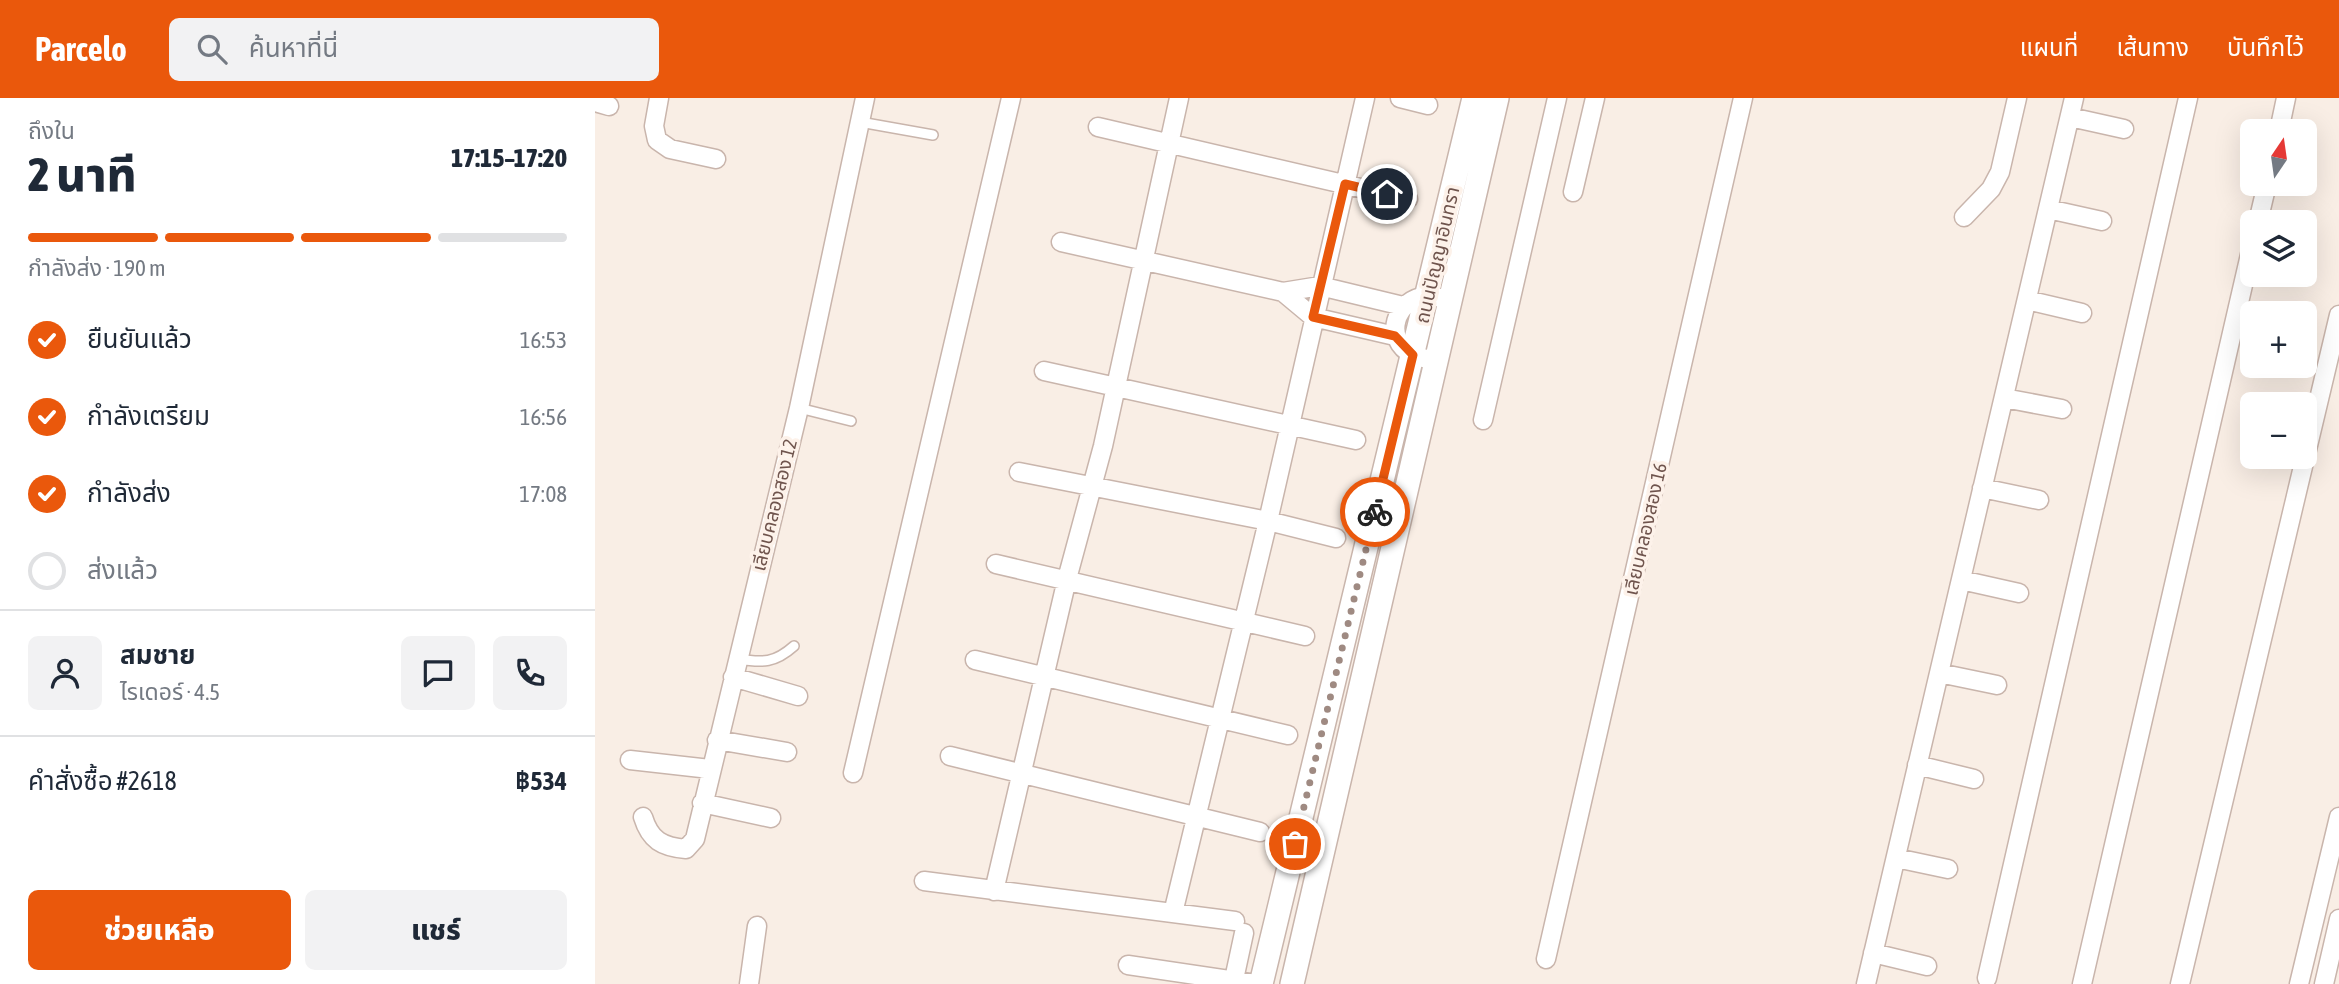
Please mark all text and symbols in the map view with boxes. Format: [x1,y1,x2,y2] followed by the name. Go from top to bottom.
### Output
[169,18,659,81] search box
[35,30,127,68] text: Parcelo
[193,30,231,68] icon: search
[249,33,338,63] text: ค้นหาที่นี่
[2020,34,2078,61] text: แผนที่
[2116,34,2189,61] text: เส้นทาง
[2227,34,2304,61] text: บันทึกไว้
[28,118,75,144] text: ถึงใน
[2240,119,2317,196] north arrow
[2240,119,2317,469] map controls
[451,143,567,173] text: 17:15–17:20
[28,148,137,201] text: 2 นาที
[1357,164,1417,224] pin
[1368,175,1406,213] icon: home
[1411,185,1463,325] street label: ถนนปัญญาอินทรา
[2240,210,2317,287] button: layers
[28,255,166,281] text: กำลังส่ง · 190 m
[2240,301,2317,378] button: +
[28,321,66,359] icon: check
[87,324,192,354] text: ยืนยันแล้ว
[520,327,567,353] text: 16:53
[2240,392,2317,469] button: −
[28,398,66,436] icon: check
[87,401,210,431] text: กำลังเตรียม
[520,404,567,430] text: 16:56
[747,437,801,573] street label: เลียบคลองสอง 12
[1619,461,1671,597] street label: เลียบคลองสอง 16
[28,475,66,513] icon: check
[1340,477,1410,547] courier
[87,478,171,508] text: กำลังส่ง
[519,481,567,507] text: 17:08
[1356,493,1394,531] icon: bike
[87,555,158,585] text: ส่งแล้ว
[28,636,102,710] button: person
[401,636,475,710] button: chat
[493,636,567,710] button: phone
[120,640,196,670] text: สมชาย
[120,679,220,705] text: ไรเดอร์ · 4.5
[28,766,177,796] text: คำสั่งซื้อ #2618
[515,766,567,796] text: ฿534
[1265,814,1325,874] pin
[1276,825,1314,863] icon: bag
[28,890,291,970] button: ช่วยเหลือ
[305,890,567,970] button: แชร์

